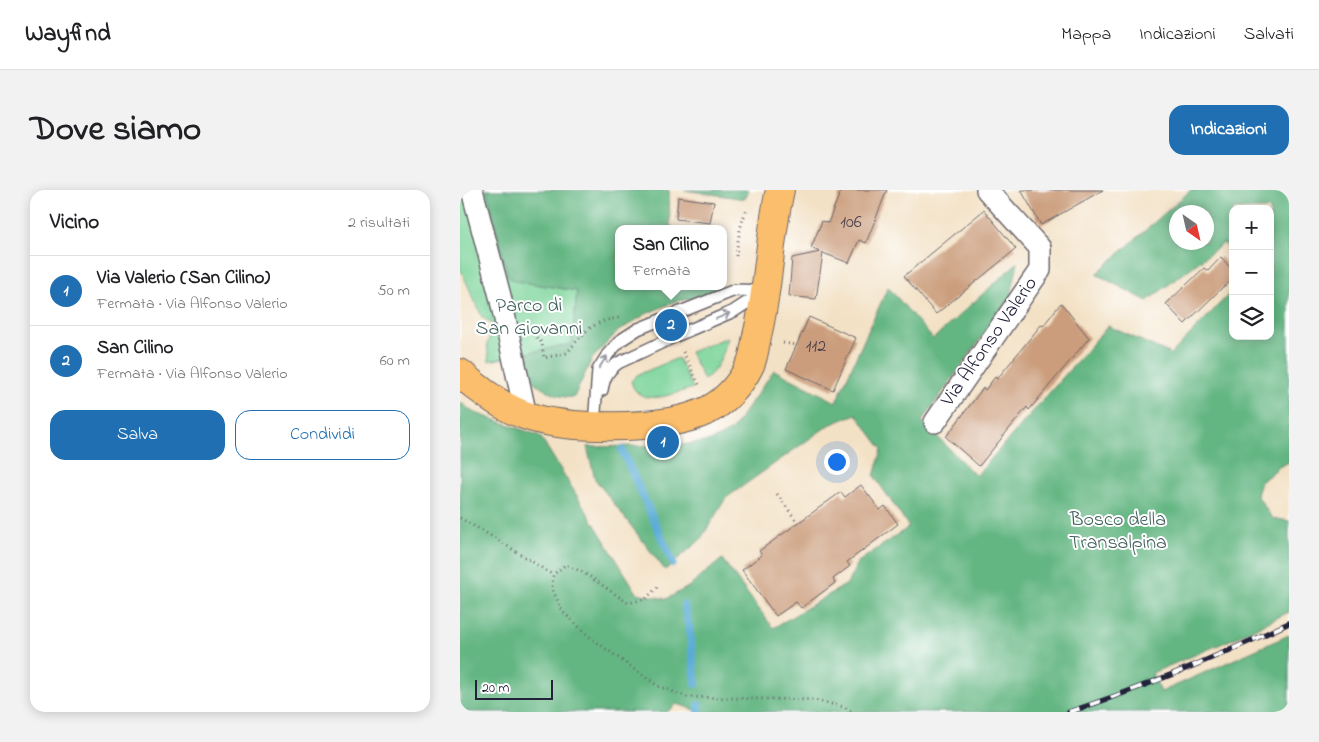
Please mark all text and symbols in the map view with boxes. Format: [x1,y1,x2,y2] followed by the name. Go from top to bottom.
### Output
[25,17,111,52] text: Wayfind
[1061,22,1111,48] text: Mappa
[1139,22,1216,48] text: Indicazioni
[1244,22,1294,48] text: Salvati
[30,105,201,156] text: Dove siamo
[1169,105,1289,155] button: Indicazioni
[1169,205,1214,250] north arrow
[1229,205,1274,340] map controls
[1229,205,1274,250] button: +
[50,208,99,238] text: Vicino
[840,210,862,236] house number: 106
[348,211,410,235] text: 2 risultati
[615,225,727,290] popup
[633,232,709,259] text: San Cilino
[1229,250,1274,295] button: −
[633,259,690,283] text: Fermata
[97,265,270,292] text: Via Valerio (San Cilino)
[934,271,1046,413] street label: Via Alfonso Valerio
[63,279,69,303] text: 1
[378,279,410,303] text: 50 m
[97,292,288,316] text: Fermata · Via Alfonso Valerio
[476,292,582,344] park label: Parco di San Giovanni
[1229,295,1274,340] button: layers
[655,306,687,344] pin: 2
[715,311,730,320] one-way arrow
[806,334,826,360] house number: 112
[97,335,173,362] text: San Cilino
[62,349,70,373] text: 2
[380,349,410,373] text: 60 m
[598,355,608,369] one-way arrow
[97,362,288,386] text: Fermata · Via Alfonso Valerio
[50,410,225,460] button: Salva
[235,410,410,460] button: Condividi
[647,423,679,461] pin: 1
[824,449,850,475] your location
[1069,506,1167,558] park label: Bosco della Transalpina
[475,677,552,700] scale bar
[482,678,509,699] text: 20 m

